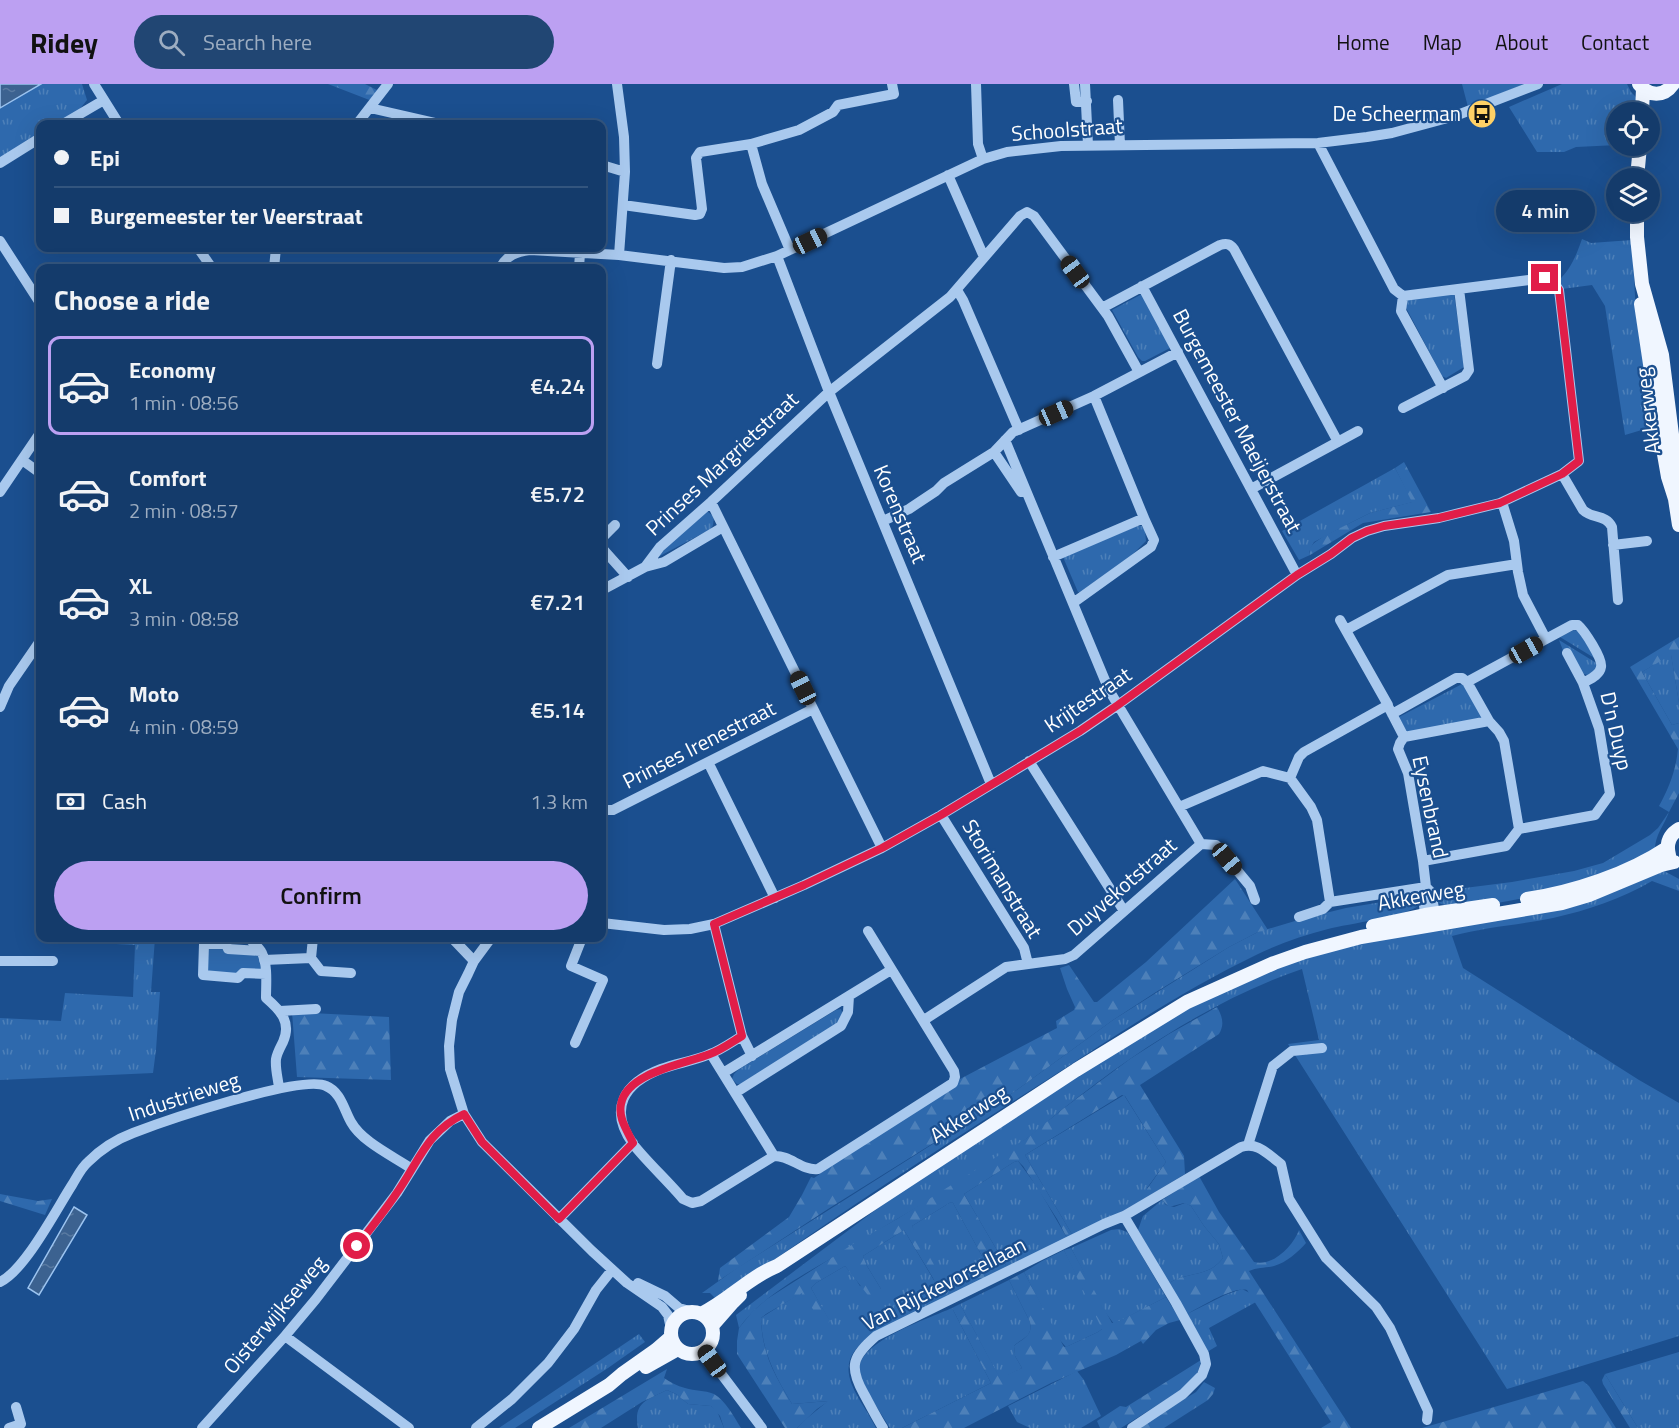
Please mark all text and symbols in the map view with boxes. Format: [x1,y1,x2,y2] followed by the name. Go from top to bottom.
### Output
[134,15,554,69] search box
[30,21,98,64] text: Ridey
[203,25,312,59] text: Search here
[155,26,188,59] icon: search
[1336,26,1390,58] text: Home
[1423,26,1462,58] text: Map
[1495,26,1548,58] text: About
[1581,26,1649,58] text: Contact
[1333,97,1461,129] place label: De Scheerman
[1466,98,1498,130] bus stop icon: De Scheerman
[1606,102,1660,222] map controls
[1606,102,1660,156] button: locate
[1010,109,1124,149] street label: Schoolstraat
[90,141,120,175] text: Epi
[1606,168,1660,222] button: layers
[1496,191,1594,233] callout: 4 min
[1521,195,1570,226] text: 4 min
[90,199,363,233] text: Burgemeester ter Veerstraat
[790,225,830,257] car
[1057,252,1093,292] car
[1531,264,1558,291] route end
[54,279,210,320] text: Choose a ride
[1165,303,1311,539] street label: Burgemeester Maeijerstraat
[129,353,216,387] text: Economy
[57,359,111,413] icon: car
[1626,366,1668,457] street label: Akkerweg
[530,369,585,403] text: €4.24
[638,383,805,543] street label: Prinses Margrietstraat
[129,387,239,418] text: 1 min · 08:56
[1036,397,1076,429] car
[866,459,936,569] street label: Korenstraat
[129,461,207,495] text: Comfort
[57,467,111,521] icon: car
[530,477,585,511] text: €5.72
[129,495,239,526] text: 2 min · 08:57
[129,569,152,603] text: XL
[57,575,111,629] icon: car
[530,585,585,619] text: €7.21
[129,603,239,634] text: 3 min · 08:58
[1506,633,1546,667] car
[1037,658,1138,740] street label: Krijtestraat
[787,668,819,708] car
[129,677,179,711] text: Moto
[57,683,111,737] icon: car
[1592,688,1642,773] street label: D'n Duyp
[616,691,781,796] street label: Prinses Irenestraat
[530,693,585,727] text: €5.14
[129,711,239,742] text: 4 min · 08:59
[1404,752,1457,861] street label: Eysenbrand
[102,784,147,818] text: Cash
[54,785,87,818] icon: cash
[531,786,588,817] text: 1.3 km
[955,813,1051,945] street label: Storimanstraat
[1059,829,1184,943] street label: Duyvekotstraat
[1209,839,1245,879] car
[54,861,588,930] button: Confirm
[1375,872,1467,918] street label: Akkerweg
[124,1063,244,1129] street label: Industrieweg
[923,1076,1014,1150] street label: Akkerweg
[856,1228,1031,1338] street label: Van Rijckevorsellaan
[343,1232,370,1259] route start
[215,1248,334,1381] street label: Oisterwijkseweg
[694,1341,730,1381] car

